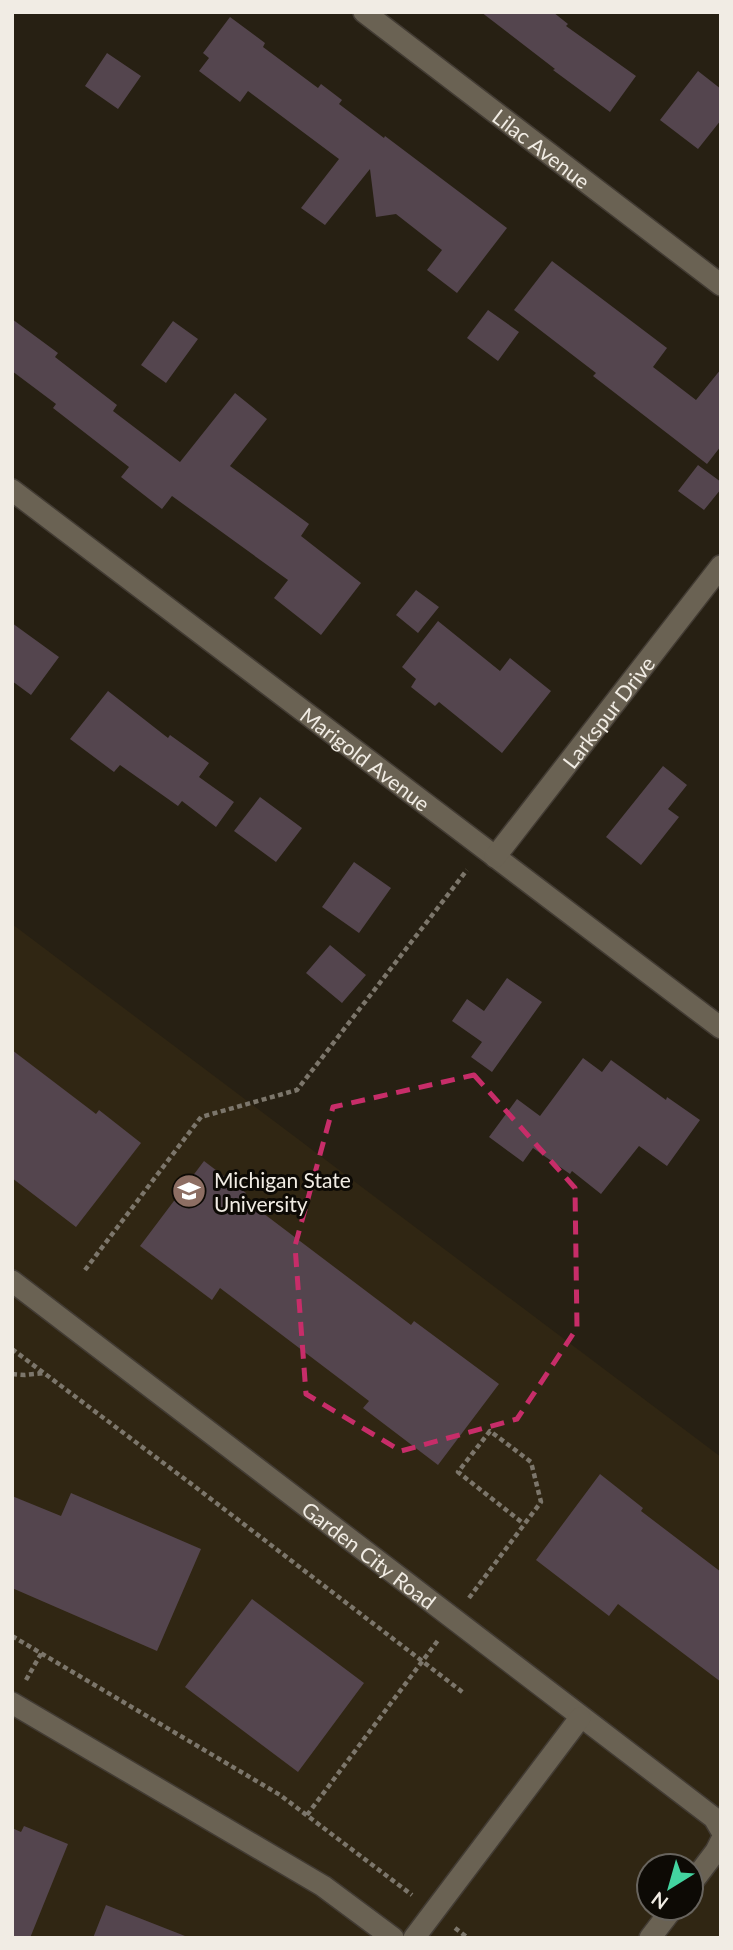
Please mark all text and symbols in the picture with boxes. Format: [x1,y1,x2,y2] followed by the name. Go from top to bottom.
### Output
[488,103,595,193] street label: Lilac Avenue
[557,651,659,773] street label: Larkspur Drive
[296,701,435,815] street label: Marigold Avenue
[214,1167,351,1216] place label: Michigan State University
[170,1172,208,1210] school or university icon: Michigan State University
[298,1495,441,1614] street label: Garden City Road
[635,1852,705,1922] north arrow
[647,1887,672,1915] text: N

